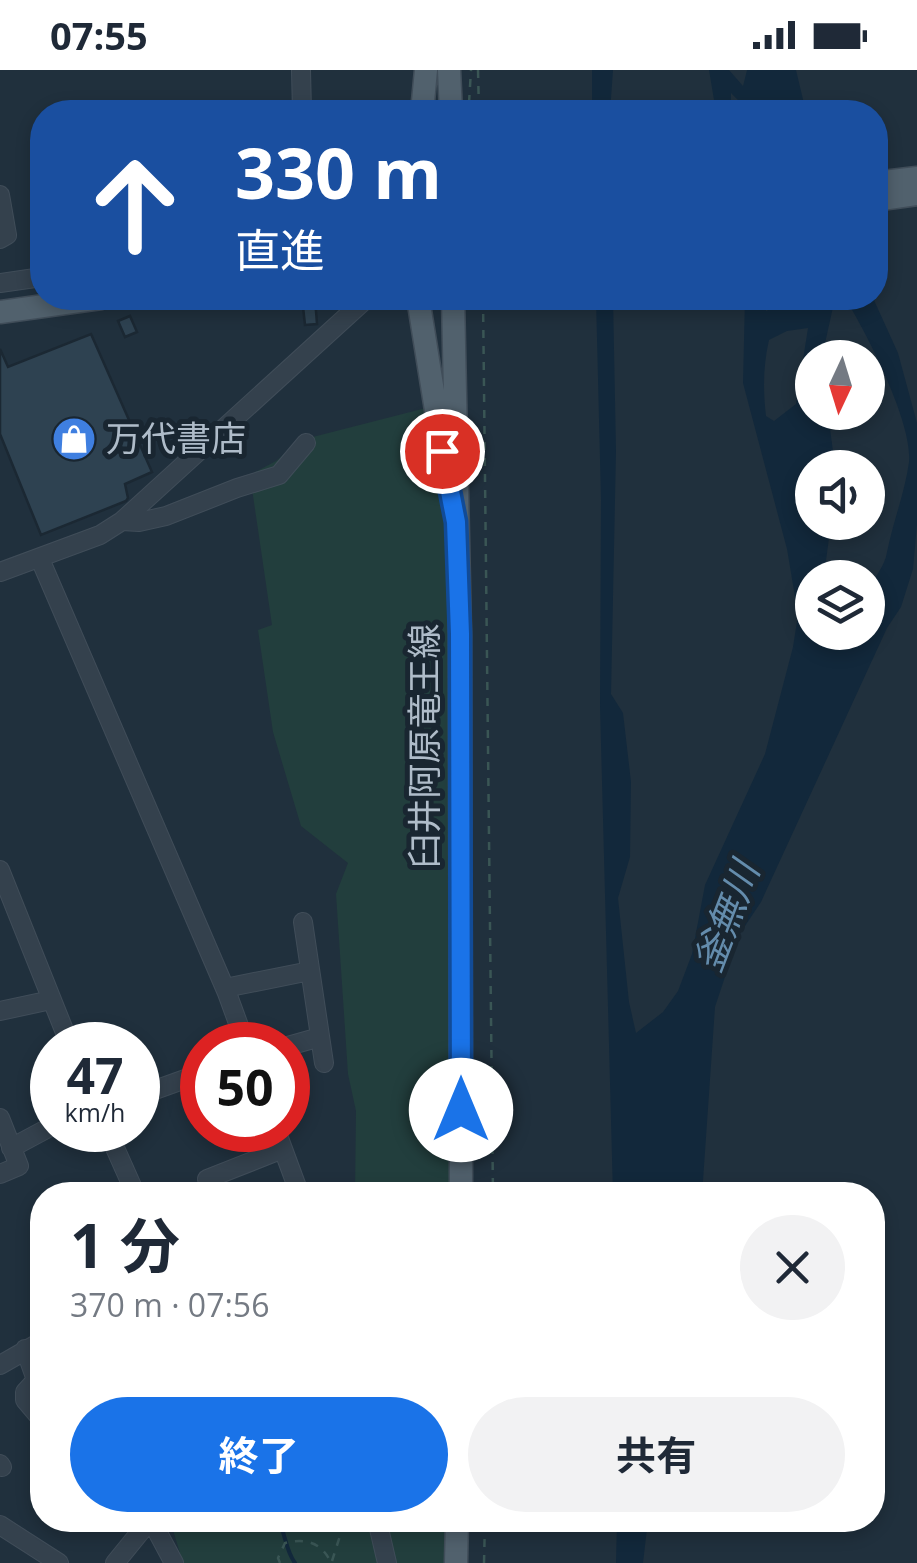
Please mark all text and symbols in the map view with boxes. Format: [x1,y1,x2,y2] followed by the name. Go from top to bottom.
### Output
[50,9,148,61] text: 07:55
[235,124,442,220] text: 330 m
[70,140,200,270] icon: ahead
[235,219,325,280] text: 直進
[795,340,885,430] north arrow
[795,340,885,650] map controls
[400,409,485,494] pin
[106,414,246,461] place label: 万代書店
[51,416,97,462] shop icon: 万代書店
[415,424,470,479] icon: arrive
[795,450,885,540] button: sound
[795,560,885,650] button: layers
[400,623,447,869] street label: 臼井阿原竜王線
[680,850,771,979] water label: 釜無川
[180,1022,310,1152] speed limit sign: 50
[66,1041,124,1109] text: 47
[409,1058,513,1162] position arrow
[65,1095,125,1129] text: km/h
[70,1204,180,1286] text: 1 分
[740,1215,845,1320] button: close
[70,1283,269,1326] text: 370 m · 07:56
[70,1397,448,1512] button: 終了
[468,1397,845,1512] button: 共有

